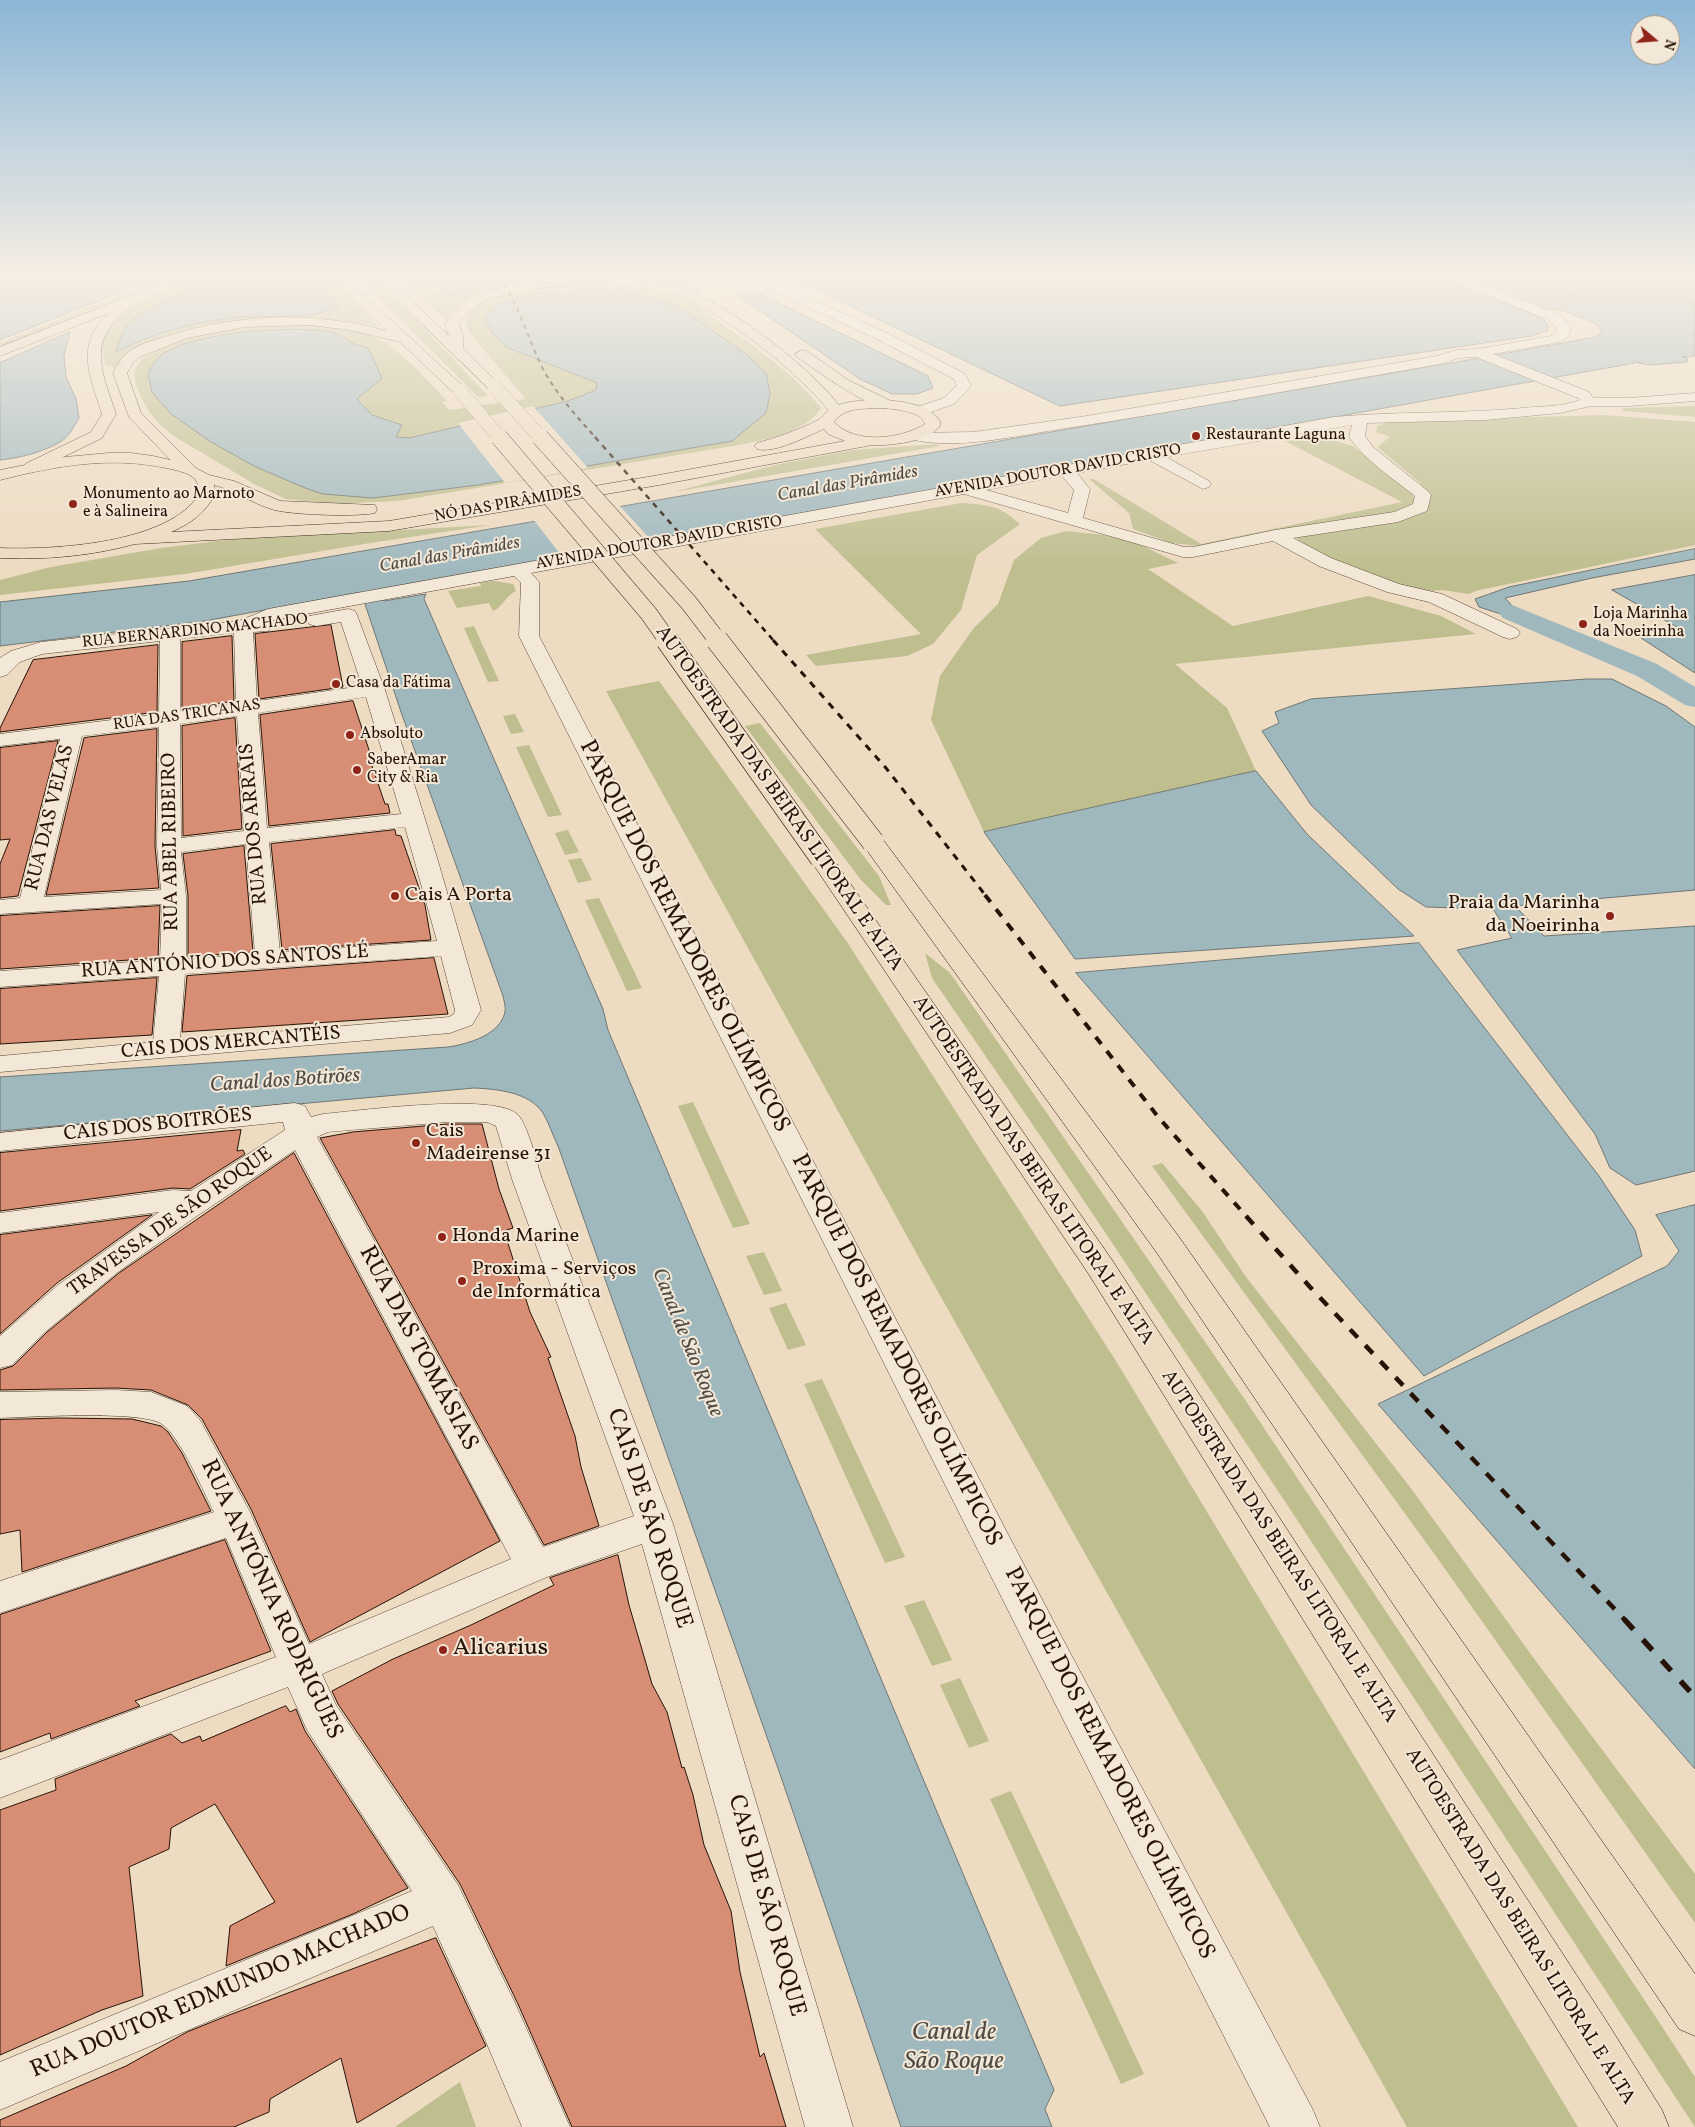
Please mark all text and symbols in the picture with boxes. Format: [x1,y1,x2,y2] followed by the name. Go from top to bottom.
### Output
[1630,15,1680,65] north arrow
[1658,37,1679,52] text: N
[1206,426,1346,446] place label: Restaurante Laguna
[1190,430,1202,442] marker: Restaurante Laguna
[933,441,1183,503] street label: AVENIDA DOUTOR DAVID CRISTO
[776,462,920,508] water label: Canal das Pirâmides
[433,483,583,527] street label: NÓ DAS PIRÂMIDES
[83,485,254,523] place label: Monumento ao Marnoto e à Salineira
[67,498,79,510] marker: Monumento ao Marnoto e à Salineira
[534,513,784,575] street label: AVENIDA DOUTOR DAVID CRISTO
[378,533,522,579] water label: Canal das Pirâmides
[1593,605,1688,643] place label: Loja Marinha da Noeirinha
[81,611,309,653] street label: RUA BERNARDINO MACHADO
[1577,618,1589,630] marker: Loja Marinha da Noeirinha
[649,622,907,976] street label: AUTOESTRADA DAS BEIRAS LITORAL E ALTA
[346,674,451,694] place label: Casa da Fátima
[330,678,342,690] marker: Casa da Fátima
[112,696,262,736] street label: RUA DAS TRICANAS
[360,725,423,745] place label: Absoluto
[344,729,356,741] marker: Absoluto
[571,736,795,1138] street label: PARQUE DOS REMADORES OLÍMPICOS
[21,742,81,894] street label: RUA DAS VELAS
[236,742,274,906] street label: RUA DOS ARRAIS
[367,751,446,789] place label: SaberAmar City & Ria
[158,752,186,932] street label: RUA ABEL RIBEIRO
[351,764,363,776] marker: SaberAmar City & Ria
[405,884,512,908] place label: Cais A Porta
[389,890,401,902] marker: Cais A Porta
[1448,892,1600,939] place label: Praia da Marinha da Noeirinha
[1604,910,1616,922] marker: Praia da Marinha da Noeirinha
[80,941,370,985] street label: RUA ANTÓNIO DOS SANTOS LÉ
[906,992,1158,1350] street label: AUTOESTRADA DAS BEIRAS LITORAL E ALTA
[120,1022,342,1066] street label: CAIS DOS MERCANTÉIS
[209,1064,361,1100] water label: Canal dos Botirões
[63,1104,253,1148] street label: CAIS DOS BOITRÕES
[426,1120,551,1167] place label: Cais Madeirense 31
[410,1137,422,1149] marker: Cais Madeirense 31
[64,1143,278,1303] street label: TRAVESSA DE SÃO ROQUE
[783,1150,1007,1552] street label: PARQUE DOS REMADORES OLÍMPICOS
[452,1225,579,1249] place label: Honda Marine
[436,1231,448,1243] marker: Honda Marine
[351,1242,483,1456] street label: RUA DAS TOMÁSIAS
[472,1258,636,1305] place label: Proxima - Serviços de Informática
[645,1265,727,1421] water label: Canal de São Roque
[456,1275,468,1287] marker: Proxima - Serviços de Informática
[1155,1366,1401,1728] street label: AUTOESTRADA DAS BEIRAS LITORAL E ALTA
[599,1405,697,1633] street label: CAIS DE SÃO ROQUE
[192,1456,348,1744] street label: RUA ANTÓNIA RODRIGUES
[996,1563,1220,1965] street label: PARQUE DOS REMADORES OLÍMPICOS
[453,1636,548,1664] place label: Alicarius
[437,1644,449,1656] marker: Alicarius
[1399,1744,1639,2110] street label: AUTOESTRADA DAS BEIRAS LITORAL E ALTA
[720,1792,810,2020] street label: CAIS DE SÃO ROQUE
[27,1900,415,2086] street label: RUA DOUTOR EDMUNDO MACHADO
[904,2019,1004,2078] water label: Canal de São Roque

